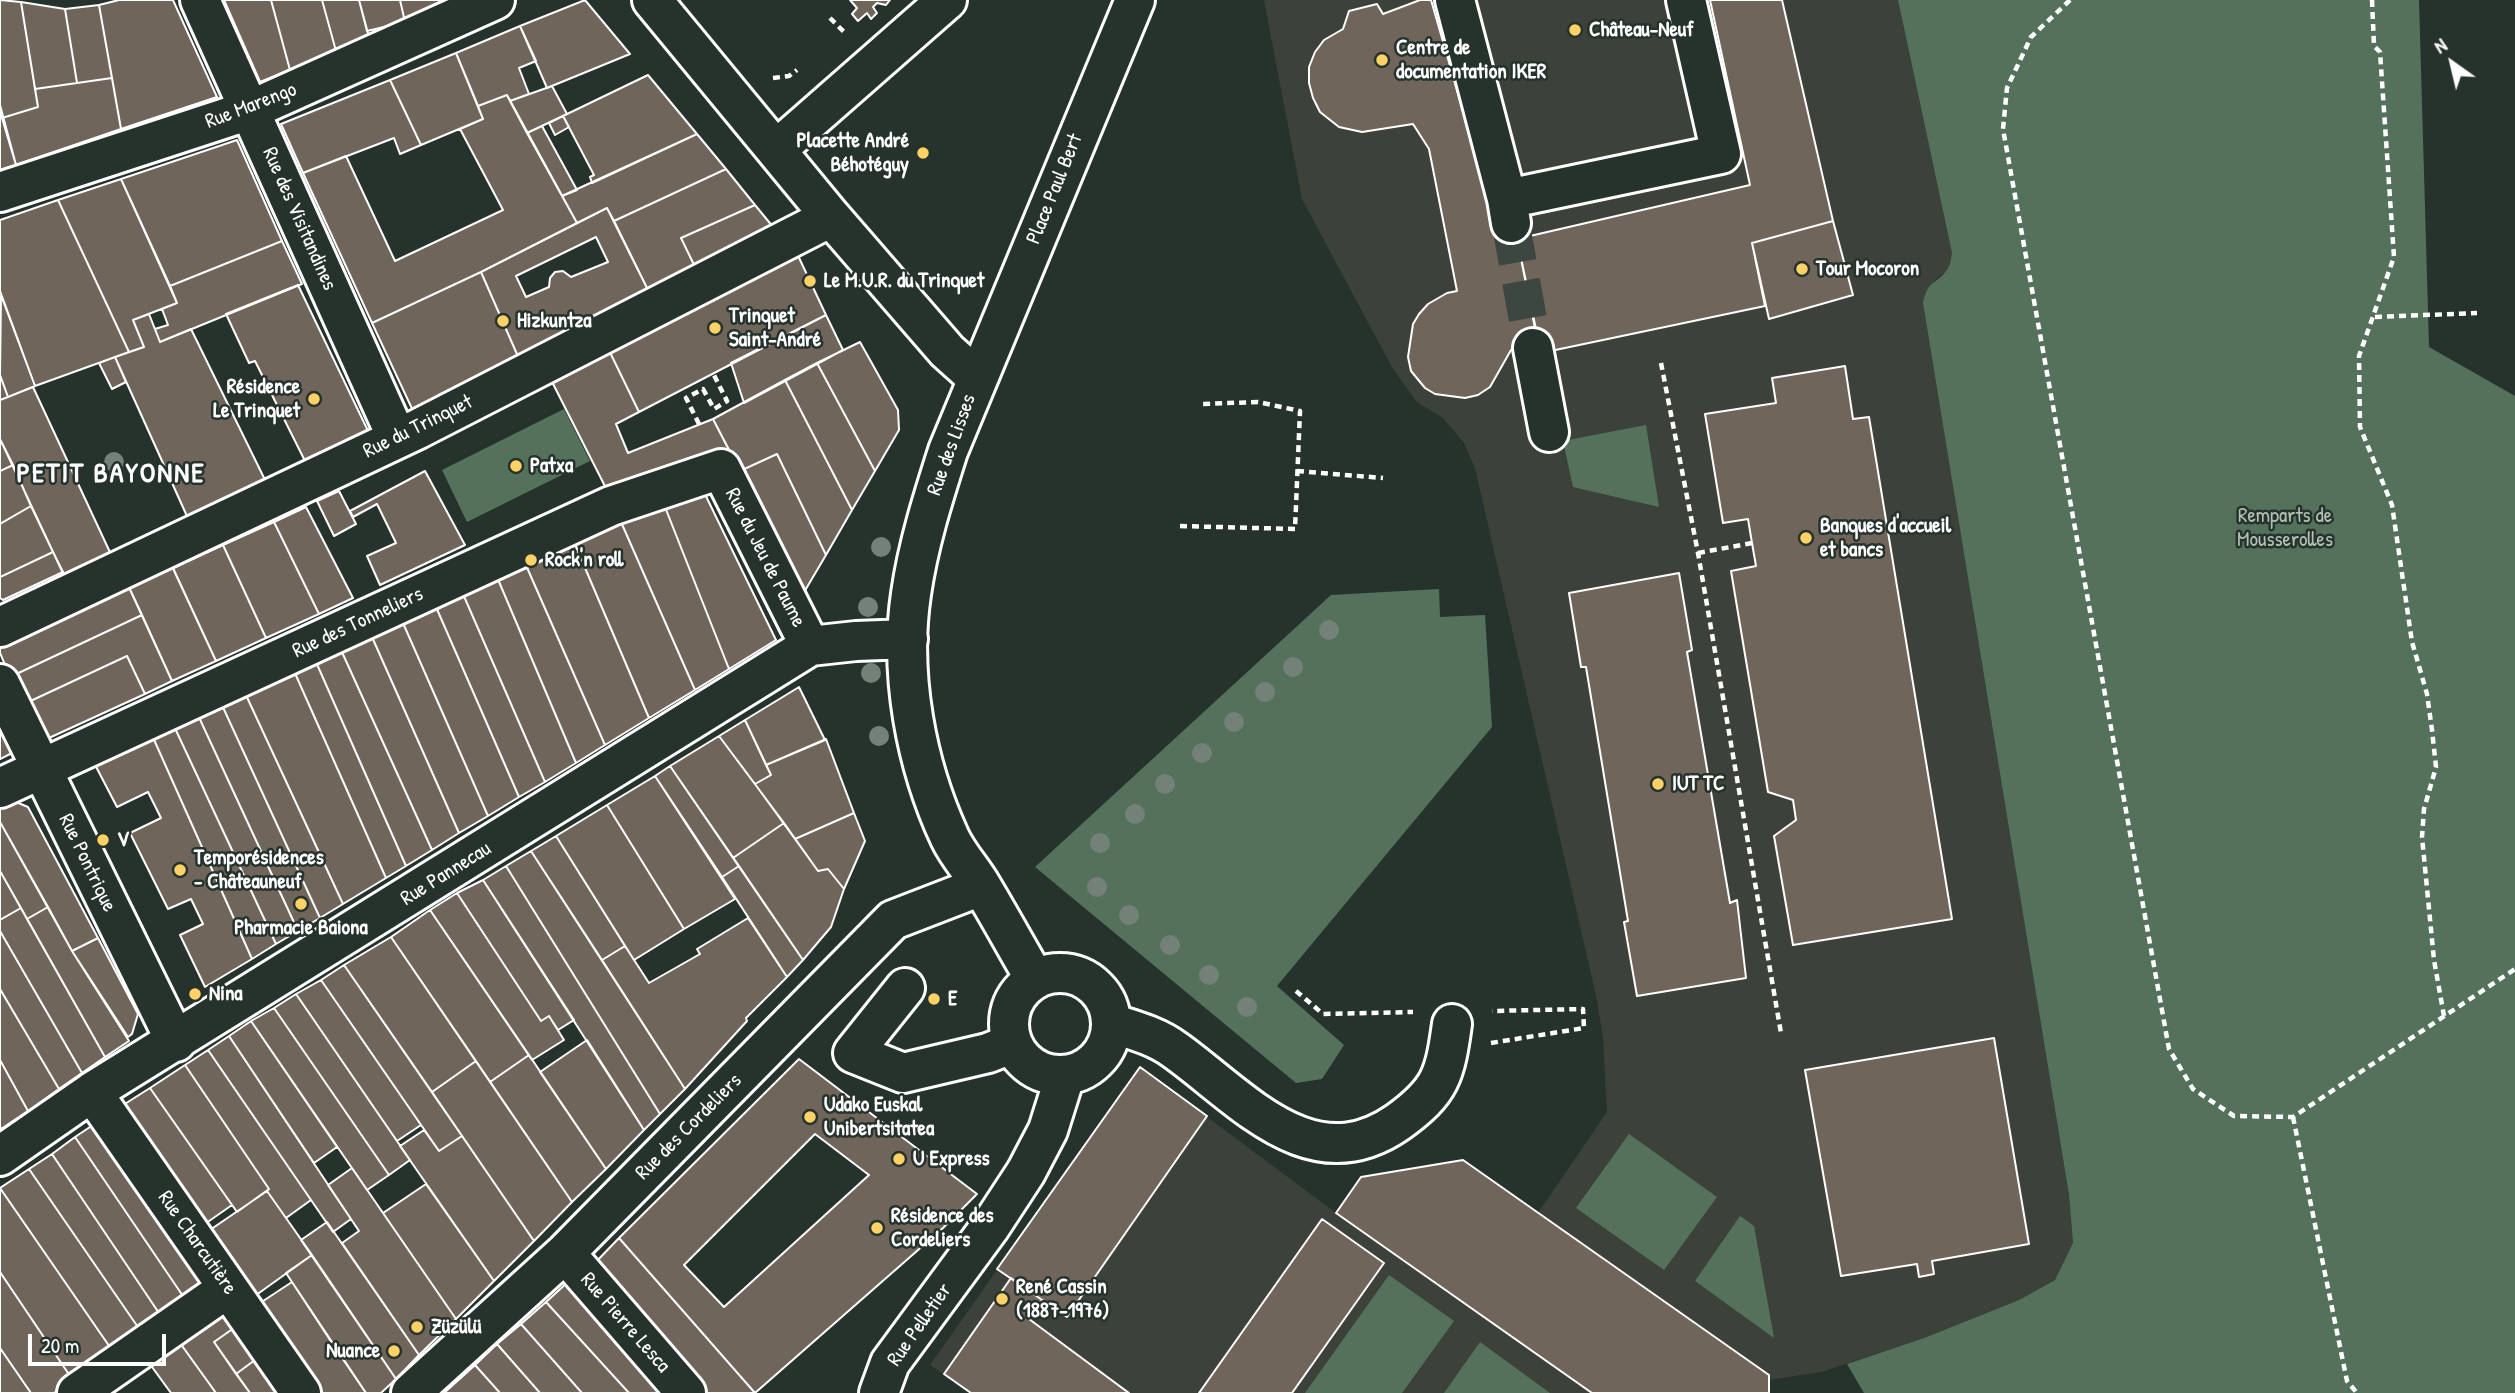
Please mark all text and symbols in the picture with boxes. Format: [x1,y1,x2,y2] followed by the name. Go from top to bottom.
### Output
[1589,17,1694,43] place label: Château-Neuf
[1567,22,1583,38] marker: Château-Neuf
[2417,28,2487,98] north arrow
[2429,32,2452,59] text: N
[1396,35,1546,85] place label: Centre de documentation IKER
[1374,52,1390,68] marker: Centre de documentation IKER
[202,77,300,135] street label: Rue Marengo
[797,128,909,178] place label: Placette André Béhotéguy
[1021,130,1089,248] street label: Place Paul Bert
[256,144,342,294] street label: Rue des Visitandines
[915,145,931,161] marker: Placette André Béhotéguy
[1816,256,1919,282] place label: Tour Mocoron
[1794,261,1810,277] marker: Tour Mocoron
[824,268,984,294] place label: Le M.U.R. du Trinquet
[802,273,818,289] marker: Le M.U.R. du Trinquet
[729,303,821,353] place label: Trinquet Saint-André
[517,308,592,334] place label: Hizkuntza
[495,313,511,329] marker: Hizkuntza
[707,320,723,336] marker: Trinquet Saint-André
[213,374,300,424] place label: Résidence Le Trinquet
[359,390,477,464] street label: Rue du Trinquet
[306,391,322,407] marker: Résidence Le Trinquet
[922,391,982,499] street label: Rue des Lisses
[530,453,573,479] place label: Patxa
[18,458,204,492] district label: PETIT BAYONNE
[508,458,524,474] marker: Patxa
[719,484,811,632] street label: Rue du Jeu de Paume
[2237,503,2333,553] park label: Remparts de Mousserolles
[1820,513,1951,563] place label: Banques d'accueil et bancs
[1798,530,1814,546] marker: Banques d'accueil et bancs
[545,547,623,573] place label: Rock'n roll
[523,552,539,568] marker: Rock'n roll
[289,582,427,664] street label: Rue des Tonneliers
[1672,771,1724,797] place label: IUT TC
[1650,776,1666,792] marker: IUT TC
[53,810,121,916] street label: Rue Pontrique
[117,827,129,853] place label: V
[95,832,111,848] marker: V
[396,836,496,912] street label: Rue Pannecau
[194,845,324,895] place label: Temporésidences - Châteauneuf
[172,862,188,878] marker: Temporésidences - Châteauneuf
[293,896,309,912] marker: Pharmacie Baiona
[234,915,368,941] place label: Pharmacie Baiona
[209,981,243,1007] place label: Nina
[187,986,203,1002] marker: Nina
[948,986,957,1012] place label: E
[926,991,942,1007] marker: E
[631,1069,747,1185] street label: Rue des Cordeliers
[824,1092,934,1142] place label: Udako Euskal Unibertsitatea
[802,1109,818,1125] marker: Udako Euskal Unibertsitatea
[913,1146,990,1172] place label: U Express
[891,1151,907,1167] marker: U Express
[152,1186,242,1300] street label: Rue Charcutière
[891,1203,994,1253] place label: Résidence des Cordeliers
[869,1220,885,1236] marker: Résidence des Cordeliers
[575,1268,675,1378] street label: Rue Pierre Lesca
[1016,1274,1109,1324] place label: René Cassin (1887-1976)
[882,1279,958,1371] street label: Rue Pelletier
[994,1291,1010,1307] marker: René Cassin (1887-1976)
[431,1314,481,1340] place label: Züzülü
[409,1319,425,1335] marker: Züzülü
[32,1320,170,1364] scale bar
[41,1331,79,1360] text: 20 m
[326,1338,380,1364] place label: Nuance
[386,1343,402,1359] marker: Nuance

